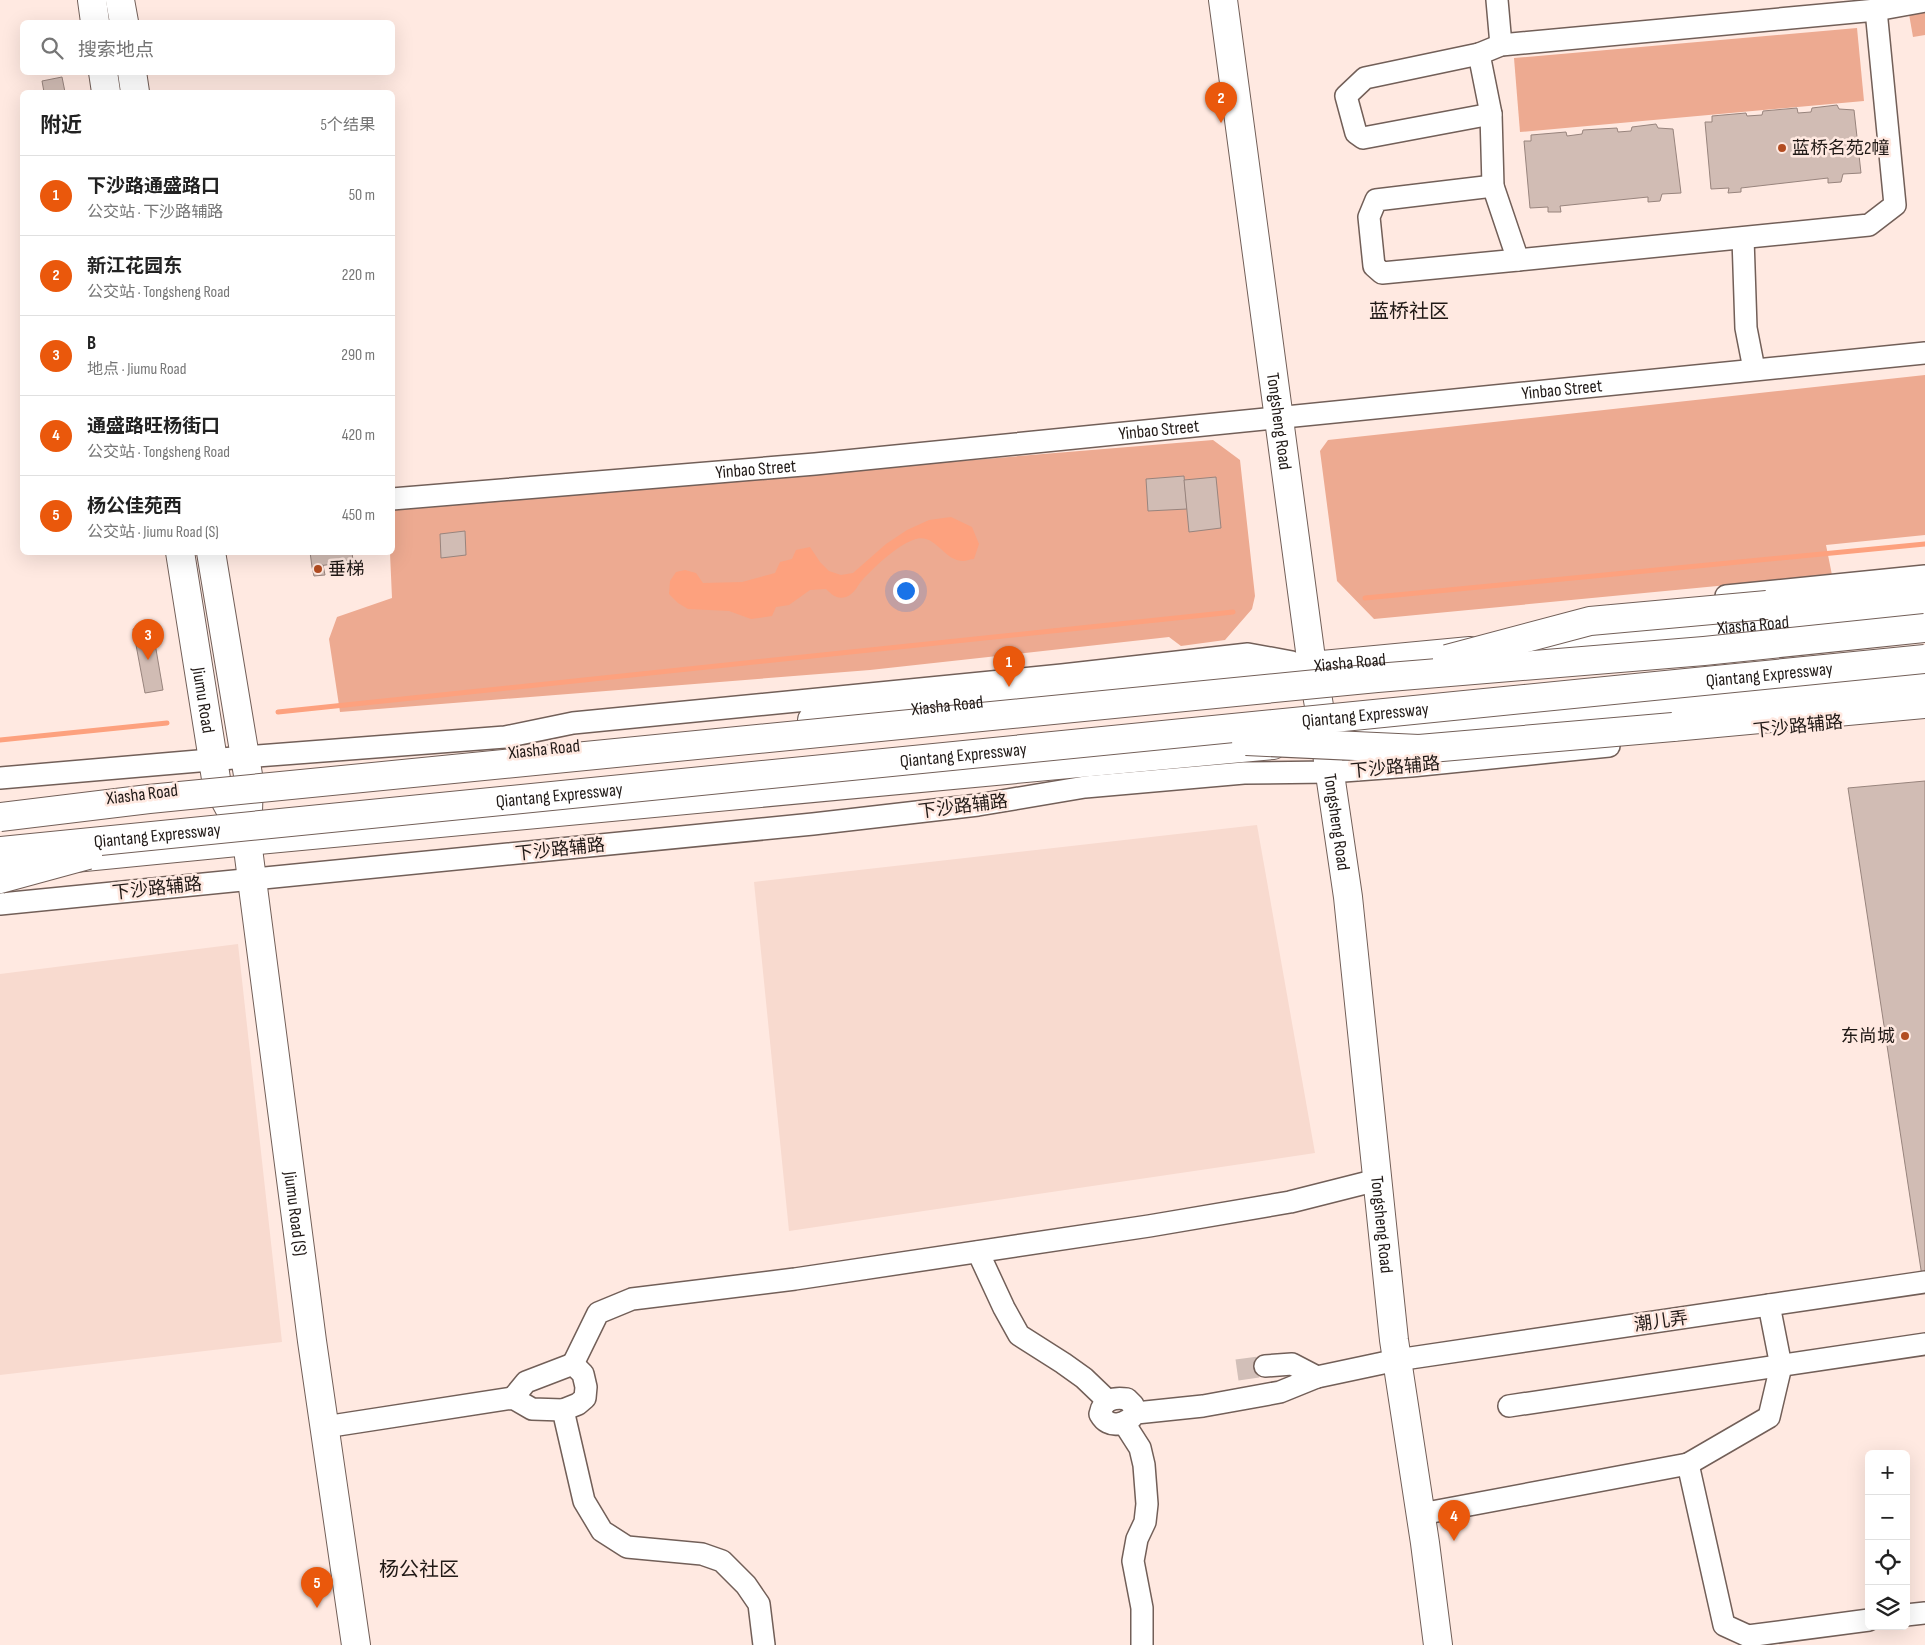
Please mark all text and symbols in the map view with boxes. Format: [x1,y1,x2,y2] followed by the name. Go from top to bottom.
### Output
[20,20,395,75] search box
[38,34,66,62] icon: search
[78,39,154,62] text: 搜索地点
[1205,82,1237,123] pin: 2
[40,113,82,138] text: 附近
[321,116,375,135] text: 5个结果
[1792,138,1889,159] place label: 蓝桥名苑2幢
[1776,142,1788,154] marker: 蓝桥名苑2幢
[87,175,220,198] text: 下沙路通盛路口
[53,186,59,205] text: 1
[349,186,375,205] text: 50 m
[87,203,223,222] text: 公交站 · 下沙路辅路
[87,255,182,278] text: 新江花园东
[52,266,60,285] text: 2
[342,266,375,285] text: 220 m
[87,283,230,302] text: 公交站 · Tongsheng Road
[1369,300,1449,324] district label: 蓝桥社区
[87,332,96,355] text: B
[52,346,60,365] text: 3
[341,346,375,365] text: 290 m
[87,360,186,379] text: 地点 · Jiumu Road
[1262,371,1296,471] street label: Tongsheng Road
[1521,375,1604,404] street label: Yinbao Street
[87,415,220,438] text: 通盛路旺杨街口
[1118,416,1201,445] street label: Yinbao Street
[52,426,60,445] text: 4
[342,426,375,445] text: 420 m
[87,443,230,462] text: 公交站 · Tongsheng Road
[715,456,797,483] street label: Yinbao Street
[87,495,182,518] text: 杨公佳苑西
[52,506,60,525] text: 5
[342,506,375,525] text: 450 m
[87,523,219,542] text: 公交站 · Jiumu Road (S)
[328,559,364,580] place label: 垂梯
[312,563,324,575] marker: 垂梯
[893,578,919,604] your location
[1715,612,1790,639] street label: Xiasha Road
[132,619,164,660] pin: 3
[993,646,1025,687] pin: 1
[1312,649,1387,677] street label: Xiasha Road
[1705,658,1834,692] street label: Qiantang Expressway
[187,665,219,735] street label: Jiumu Road
[909,692,984,720] street label: Xiasha Road
[1301,699,1430,732] street label: Qiantang Expressway
[1752,711,1844,742] street label: 下沙路辅路
[506,735,581,764] street label: Xiasha Road
[899,739,1028,772] street label: Qiantang Expressway
[1349,753,1441,782] street label: 下沙路辅路
[1319,772,1354,872] street label: Tongsheng Road
[495,779,624,812] street label: Qiantang Expressway
[104,780,179,809] street label: Xiasha Road
[917,791,1009,822] street label: 下沙路辅路
[93,819,222,853] street label: Qiantang Expressway
[514,834,606,865] street label: 下沙路辅路
[111,873,203,904] street label: 下沙路辅路
[1841,1026,1895,1047] place label: 东尚城
[1899,1030,1911,1042] marker: 东尚城
[279,1169,311,1257] street label: Jiumu Road (S)
[1366,1175,1397,1274] street label: Tongsheng Road
[1633,1307,1689,1336] street label: 潮儿弄
[1865,1450,1910,1630] map controls
[1865,1450,1910,1495] button: +
[1865,1495,1910,1540] button: −
[1438,1500,1470,1541] pin: 4
[1865,1540,1910,1585] button: locate
[379,1558,459,1582] district label: 杨公社区
[301,1567,333,1608] pin: 5
[1865,1585,1910,1630] button: layers

